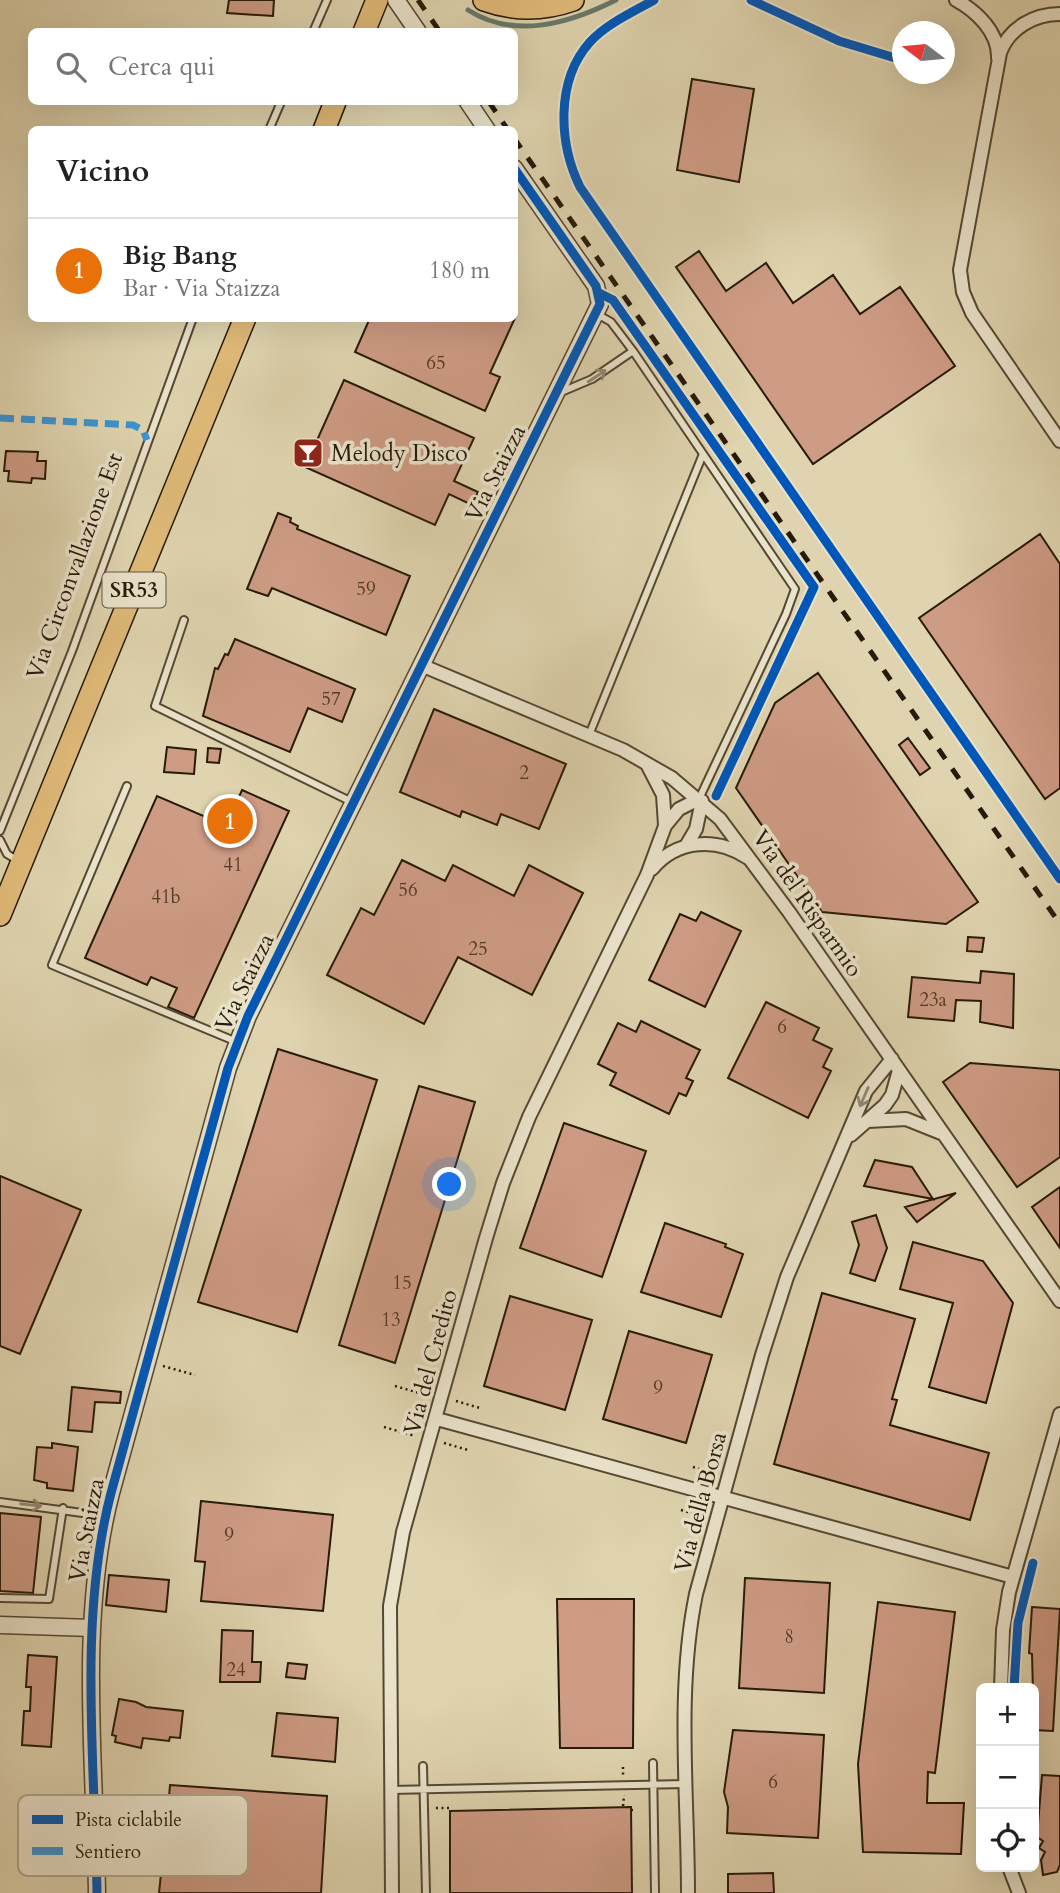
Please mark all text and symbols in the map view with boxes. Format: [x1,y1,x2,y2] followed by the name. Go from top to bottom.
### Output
[892,21,955,84] north arrow
[28,28,518,105] search box
[52,48,90,86] icon: search
[108,49,215,84] text: Cerca qui
[56,151,149,192] text: Vicino
[123,238,237,273] text: Big Bang
[73,255,85,286] text: 1
[429,255,490,286] text: 180 m
[123,273,280,304] text: Bar · Via Staizza
[426,350,446,376] house number: 65
[586,368,606,382] one-way arrow
[458,419,533,527] street label: Via Staizza
[291,436,325,470] bar icon: Melody Disco
[331,438,468,469] place label: Melody Disco
[19,448,130,684] street label: Via Circonvallazione Est
[102,572,166,608] road number: SR53
[356,576,376,602] house number: 59
[321,686,341,712] house number: 57
[519,760,529,786] house number: 2
[207,795,253,847] pin: 1
[745,823,870,983] street label: Via del Risparmio
[223,852,243,878] house number: 41
[398,877,418,903] house number: 56
[151,884,181,910] house number: 41b
[207,928,281,1036] street label: Via Staizza
[468,936,488,962] house number: 25
[919,987,947,1013] house number: 23a
[777,1014,787,1040] house number: 6
[857,1086,870,1107] one-way arrow
[432,1167,466,1201] your location
[392,1270,412,1296] house number: 15
[396,1286,465,1438] street label: Via del Credito
[381,1307,401,1333] house number: 13
[653,1375,663,1401] house number: 9
[667,1428,734,1576] street label: Via della Borsa
[61,1475,112,1585] street label: Via Staizza
[20,1499,42,1512] one-way arrow
[224,1522,234,1548] house number: 9
[784,1624,794,1650] house number: 8
[226,1657,246,1683] house number: 24
[976,1683,1039,1872] map controls
[976,1683,1039,1746] button: +
[976,1746,1039,1809] button: −
[768,1769,778,1795] house number: 6
[18,1795,248,1876] legend
[75,1807,182,1833] text: Pista ciclabile
[976,1809,1039,1872] button: locate
[75,1839,141,1865] text: Sentiero

